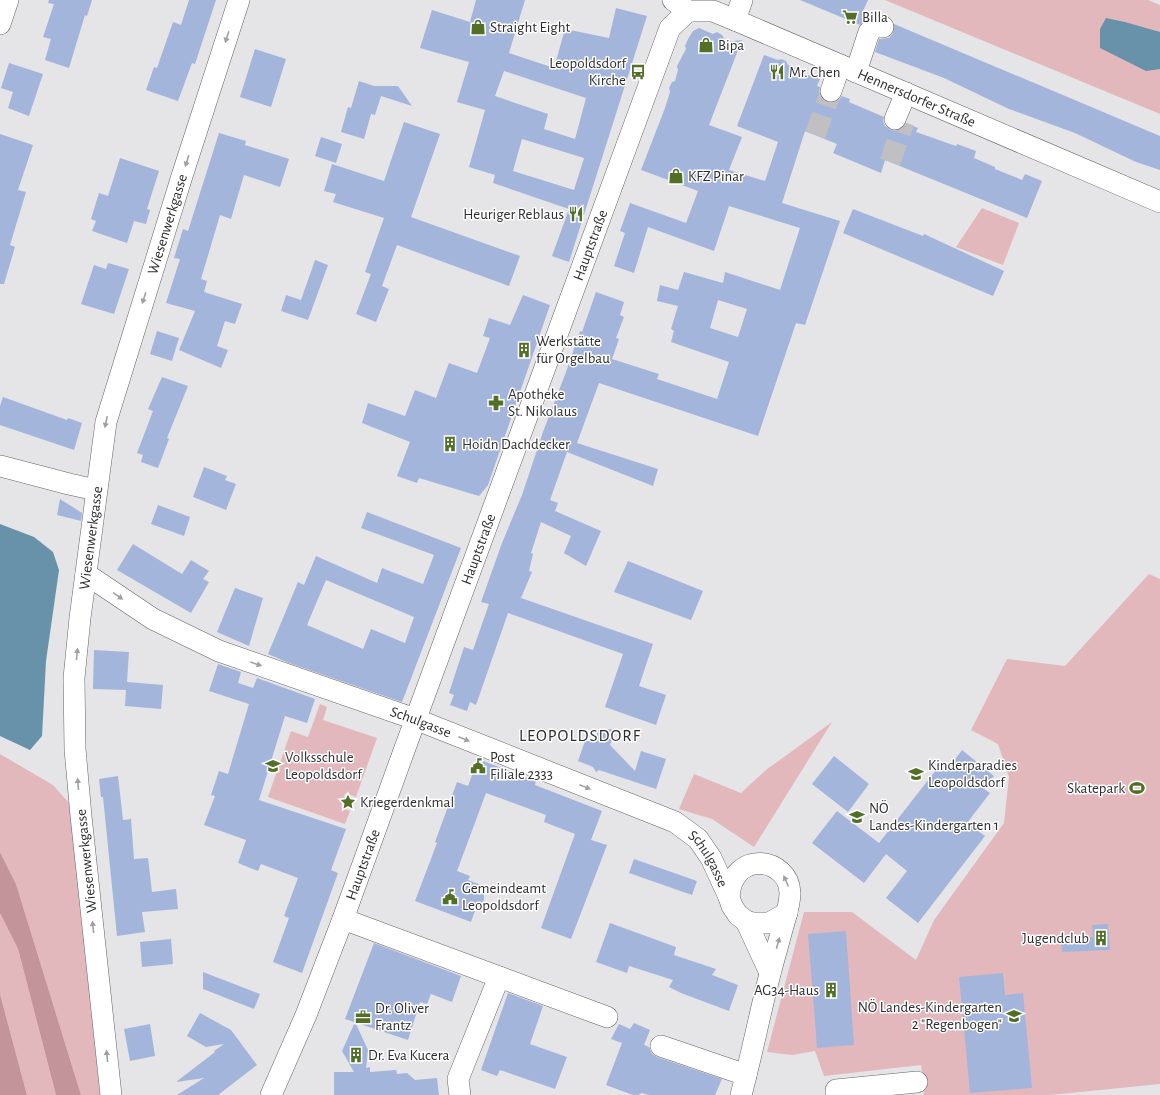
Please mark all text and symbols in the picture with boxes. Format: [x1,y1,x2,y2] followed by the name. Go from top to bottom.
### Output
[841,8,859,26] supermarket icon: Billa
[862,10,888,25] place label: Billa
[469,18,487,36] shop icon: Straight Eight
[490,20,570,35] place label: Straight Eight
[224,31,230,43] one-way arrow
[697,36,715,54] shop icon: Bipa
[718,38,744,53] place label: Bipa
[549,56,627,88] place label: Leopoldsdorf Kirche
[629,63,647,81] bus stop icon: Leopoldsdorf Kirche
[768,63,786,81] restaurant icon: Mr. Chen
[789,65,840,80] place label: Mr. Chen
[855,66,978,130] street label: Hennersdorfer Straße
[184,155,190,167] one-way arrow
[667,167,685,185] shop icon: KFZ Pinar
[688,169,744,184] place label: KFZ Pinar
[145,172,190,276] street label: Wiesenwerkgasse
[567,205,585,223] restaurant icon: Heuriger Reblaus
[463,207,564,222] place label: Heuriger Reblaus
[571,208,610,283] street label: Hauptstraße
[140,292,146,304] one-way arrow
[536,334,610,366] place label: Werkstätte für Orgelbau
[515,341,533,359] building icon: Werkstätte für Orgelbau
[508,387,577,419] place label: Apotheke St. Nikolaus
[487,394,505,412] pharmacy icon: Apotheke St. Nikolaus
[103,416,109,429] one-way arrow
[441,435,459,453] building icon: Hoidn Dachdecker
[462,437,570,452] place label: Hoidn Dachdecker
[77,485,105,591] street label: Wiesenwerkgasse
[459,512,499,587] street label: Hauptstraße
[113,592,123,600] one-way arrow
[73,648,80,660] one-way arrow
[250,661,262,667] one-way arrow
[388,704,453,741] street label: Schulgasse
[519,727,641,744] district label: LEOPOLDSDORF
[459,737,471,743] one-way arrow
[285,750,363,782] place label: Volksschule Leopoldsdorf
[490,750,553,782] place label: Post Filiale 2333
[264,757,282,775] school or university icon: Volksschule Leopoldsdorf
[469,757,487,775] public building icon: Post Filiale 2333
[928,758,1017,790] place label: Kinderparadies Leopoldsdorf
[907,765,925,783] school or university icon: Kinderparadies Leopoldsdorf
[75,778,81,790] one-way arrow
[1128,779,1146,797] sports icon: Skatepark
[1067,781,1125,796] place label: Skatepark
[580,784,591,790] one-way arrow
[339,793,357,811] place icon: Kriegerdenkmal
[360,795,454,810] place label: Kriegerdenkmal
[869,799,999,833] place label: NÖ Landes-Kindergarten 1
[74,808,99,914] street label: Wiesenwerkgasse
[848,808,866,826] school or university icon: NÖ Landes-Kindergarten 1
[343,827,383,902] street label: Hauptstraße
[685,828,730,890] street label: Schulgasse
[783,875,789,887] one-way arrow
[462,881,546,913] place label: Gemeindeamt Leopoldsdorf
[441,888,459,906] public building icon: Gemeindeamt Leopoldsdorf
[90,921,96,933] one-way arrow
[1092,929,1110,947] building icon: Jugendclub
[1022,931,1089,946] place label: Jugendclub
[776,937,782,949] one-way arrow
[822,981,840,999] building icon: AG34-Haus
[754,983,819,998] place label: AG34-Haus
[858,998,1002,1032] place label: NÖ Landes-Kindergarten 2 "Regenbogen"
[375,1001,429,1033] place label: Dr. Oliver Frantz
[1005,1007,1023,1025] school or university icon: NÖ Landes-Kindergarten 2 "Regenbogen"
[354,1008,372,1026] office icon: Dr. Oliver Frantz
[347,1046,365,1064] building icon: Dr. Eva Kucera
[368,1048,449,1063] place label: Dr. Eva Kucera
[103,1050,110,1062] one-way arrow

